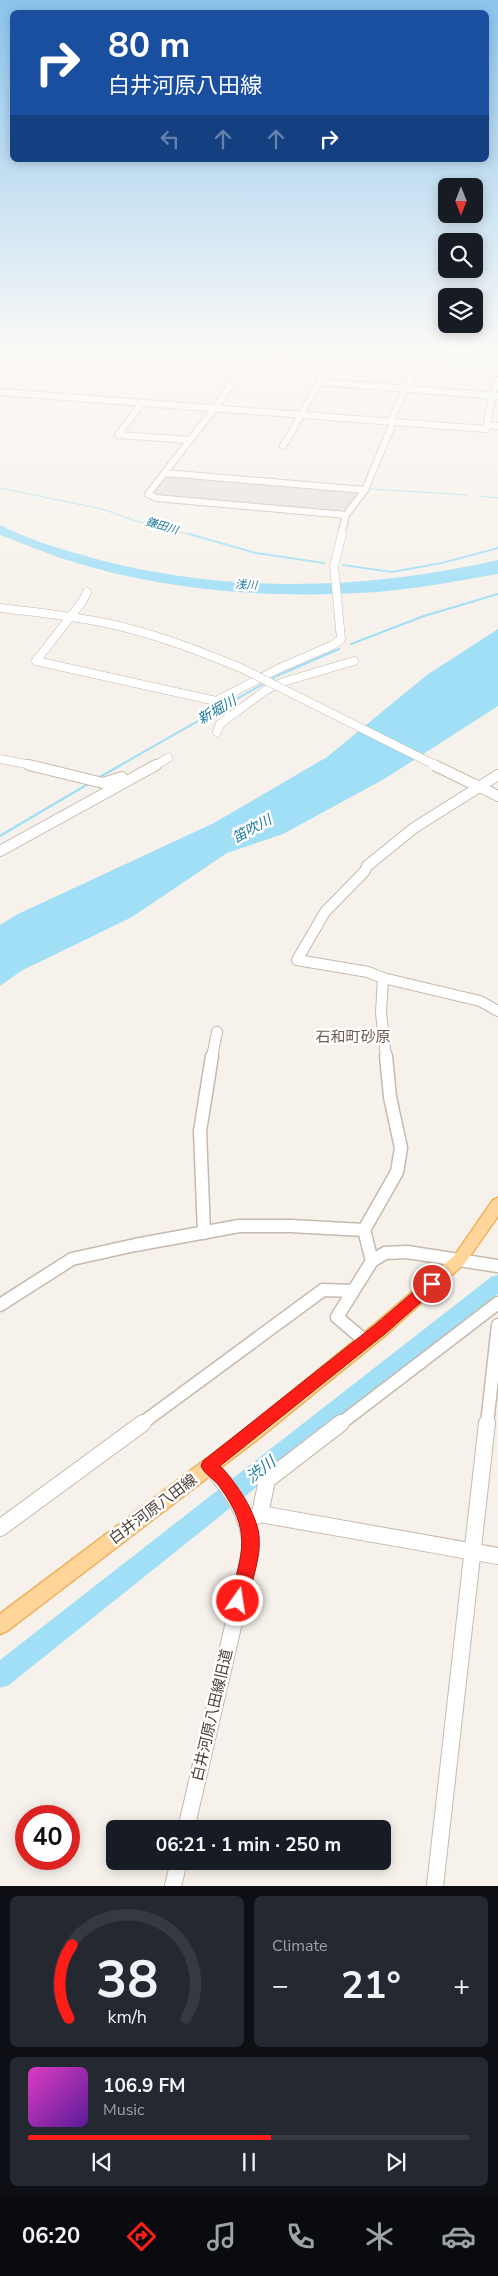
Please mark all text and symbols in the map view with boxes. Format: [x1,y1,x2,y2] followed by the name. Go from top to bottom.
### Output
[108,22,190,69] text: 80 m
[25,30,90,95] icon: right
[108,71,262,101] text: 白井河原八田線
[156,125,184,153] icon: left
[209,125,237,153] icon: ahead
[262,125,290,153] icon: ahead
[315,125,343,153] icon: right
[438,178,482,222] north arrow
[438,178,483,333] map controls
[438,233,483,278] button: search
[438,288,483,333] button: layers
[144,514,181,538] water label: 鎌田川
[235,577,258,593] water label: 浅川
[194,690,242,729] water label: 新堀川
[229,810,277,847] water label: 笛吹川
[315,1027,391,1047] district label: 石和町砂原
[411,1263,453,1305] pin
[418,1270,446,1298] icon: arrive
[242,1450,282,1489] water label: 渋川
[105,1469,201,1549] street label: 白井河原八田線
[211,1574,263,1626] position arrow
[187,1647,237,1783] street label: 白井河原八田線旧道
[15,1805,80,1870] speed limit sign: 40
[156,1832,341,1858] text: 06:21 · 1 min · 250 m
[272,1935,327,1957] text: Climate
[96,1944,158,2015] text: 38
[341,1960,401,2011] text: 21°
[272,1967,289,2005] text: −
[453,1967,470,2005] text: +
[107,2005,147,2029] text: km/h
[103,2073,186,2099] text: 106.9 FM
[103,2099,144,2121] text: Music
[88,2148,116,2176] icon: previous
[235,2148,263,2176] icon: pause
[382,2148,410,2176] icon: next
[124,2219,159,2254] icon: directions
[204,2219,239,2254] icon: music
[283,2219,318,2254] icon: phone
[362,2219,397,2254] icon: climate
[441,2219,476,2254] icon: car
[22,2221,80,2251] text: 06:20

